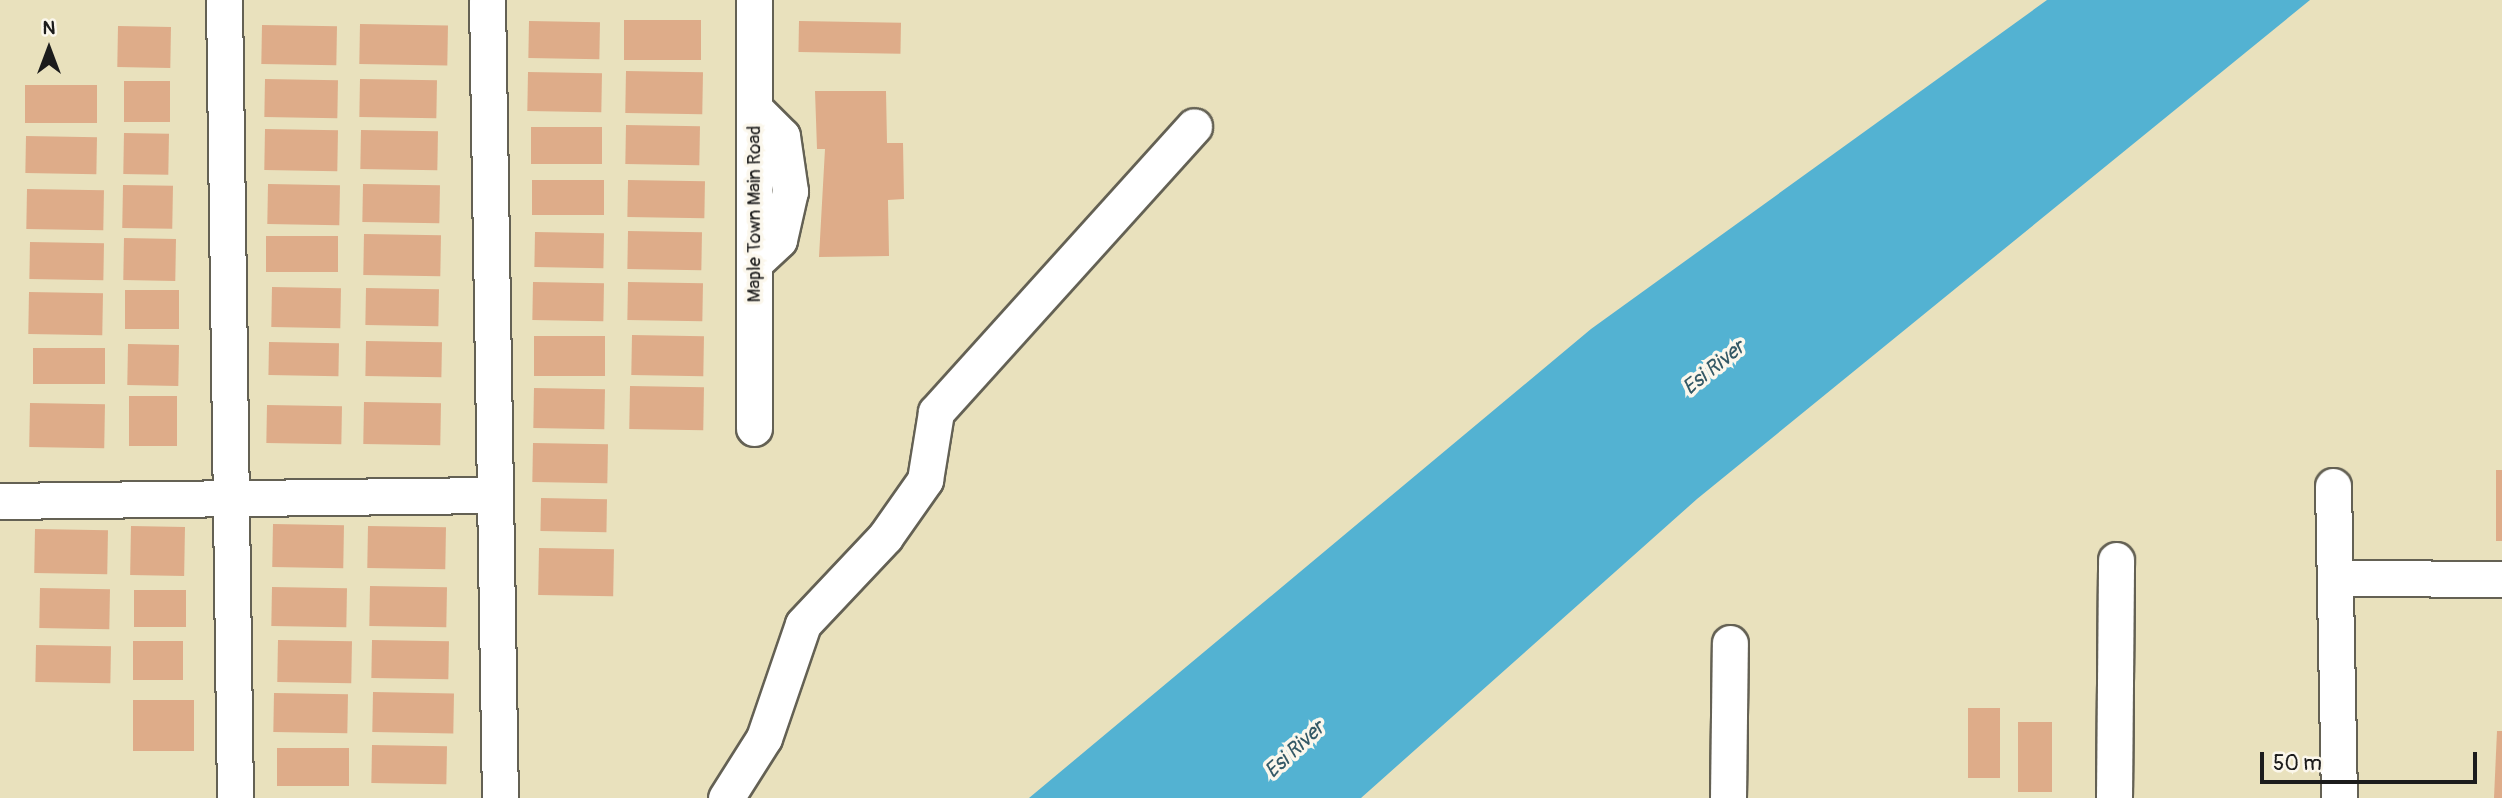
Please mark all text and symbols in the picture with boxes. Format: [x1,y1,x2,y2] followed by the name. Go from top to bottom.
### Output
[14,14,84,84] north arrow
[43,16,55,40] text: N
[744,126,766,302] street label: Maple Town Main Road
[1678,335,1750,401] water label: Esi River
[1260,716,1330,784] water label: Esi River
[2264,738,2481,782] scale bar
[2273,750,2322,777] text: 50 m

